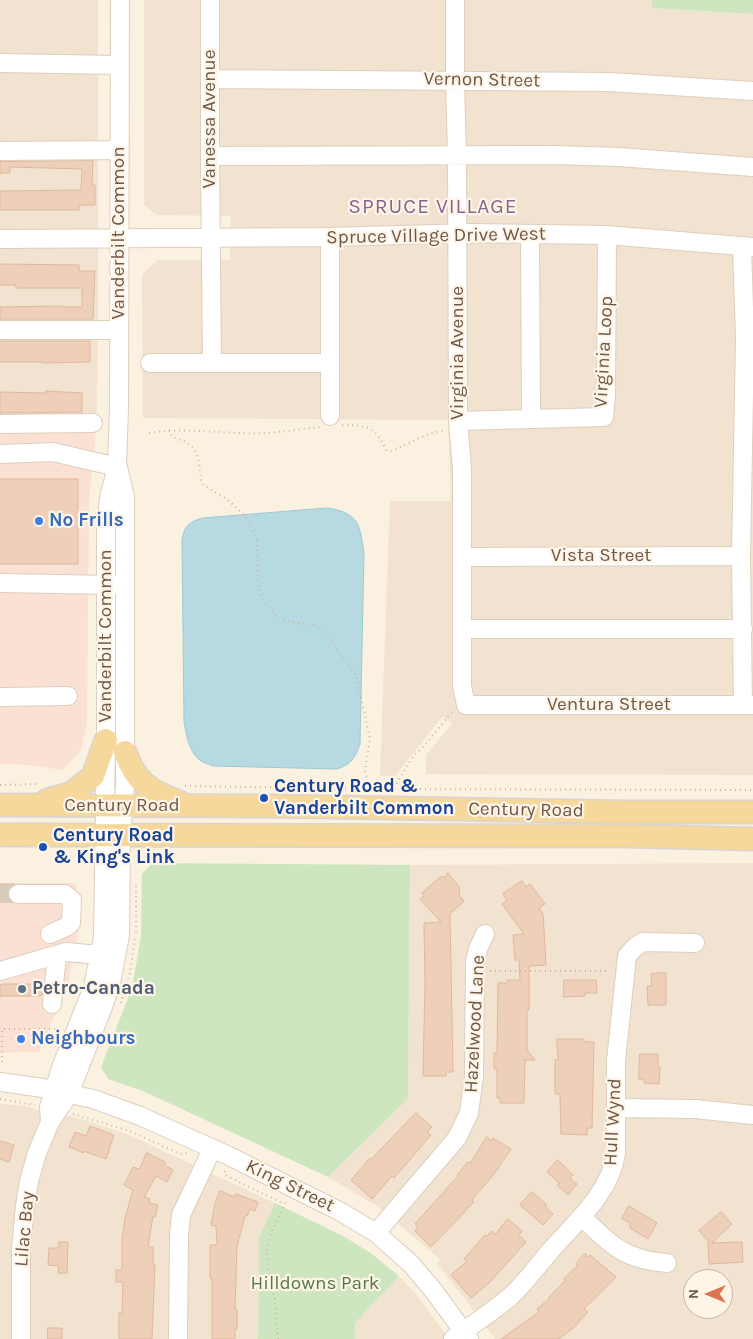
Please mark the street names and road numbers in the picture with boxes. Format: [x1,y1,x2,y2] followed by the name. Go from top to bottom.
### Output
[199,49,221,189] street label: Vanessa Avenue
[423,68,541,92] street label: Vernon Street
[108,146,130,320] street label: Vanderbilt Common
[326,223,546,249] street label: Spruce Village Drive West
[447,286,469,420] street label: Virginia Avenue
[590,295,618,409] street label: Virginia Loop
[551,545,651,567] street label: Vista Street
[95,549,117,723] street label: Vanderbilt Common
[547,694,671,716] street label: Ventura Street
[64,795,180,817] street label: Century Road
[468,798,584,822] street label: Century Road
[460,954,490,1094] street label: Hazelwood Lane
[599,1078,627,1166] street label: Hull Wynd
[242,1155,338,1217] street label: King Street
[10,1190,40,1268] street label: Lilac Bay

